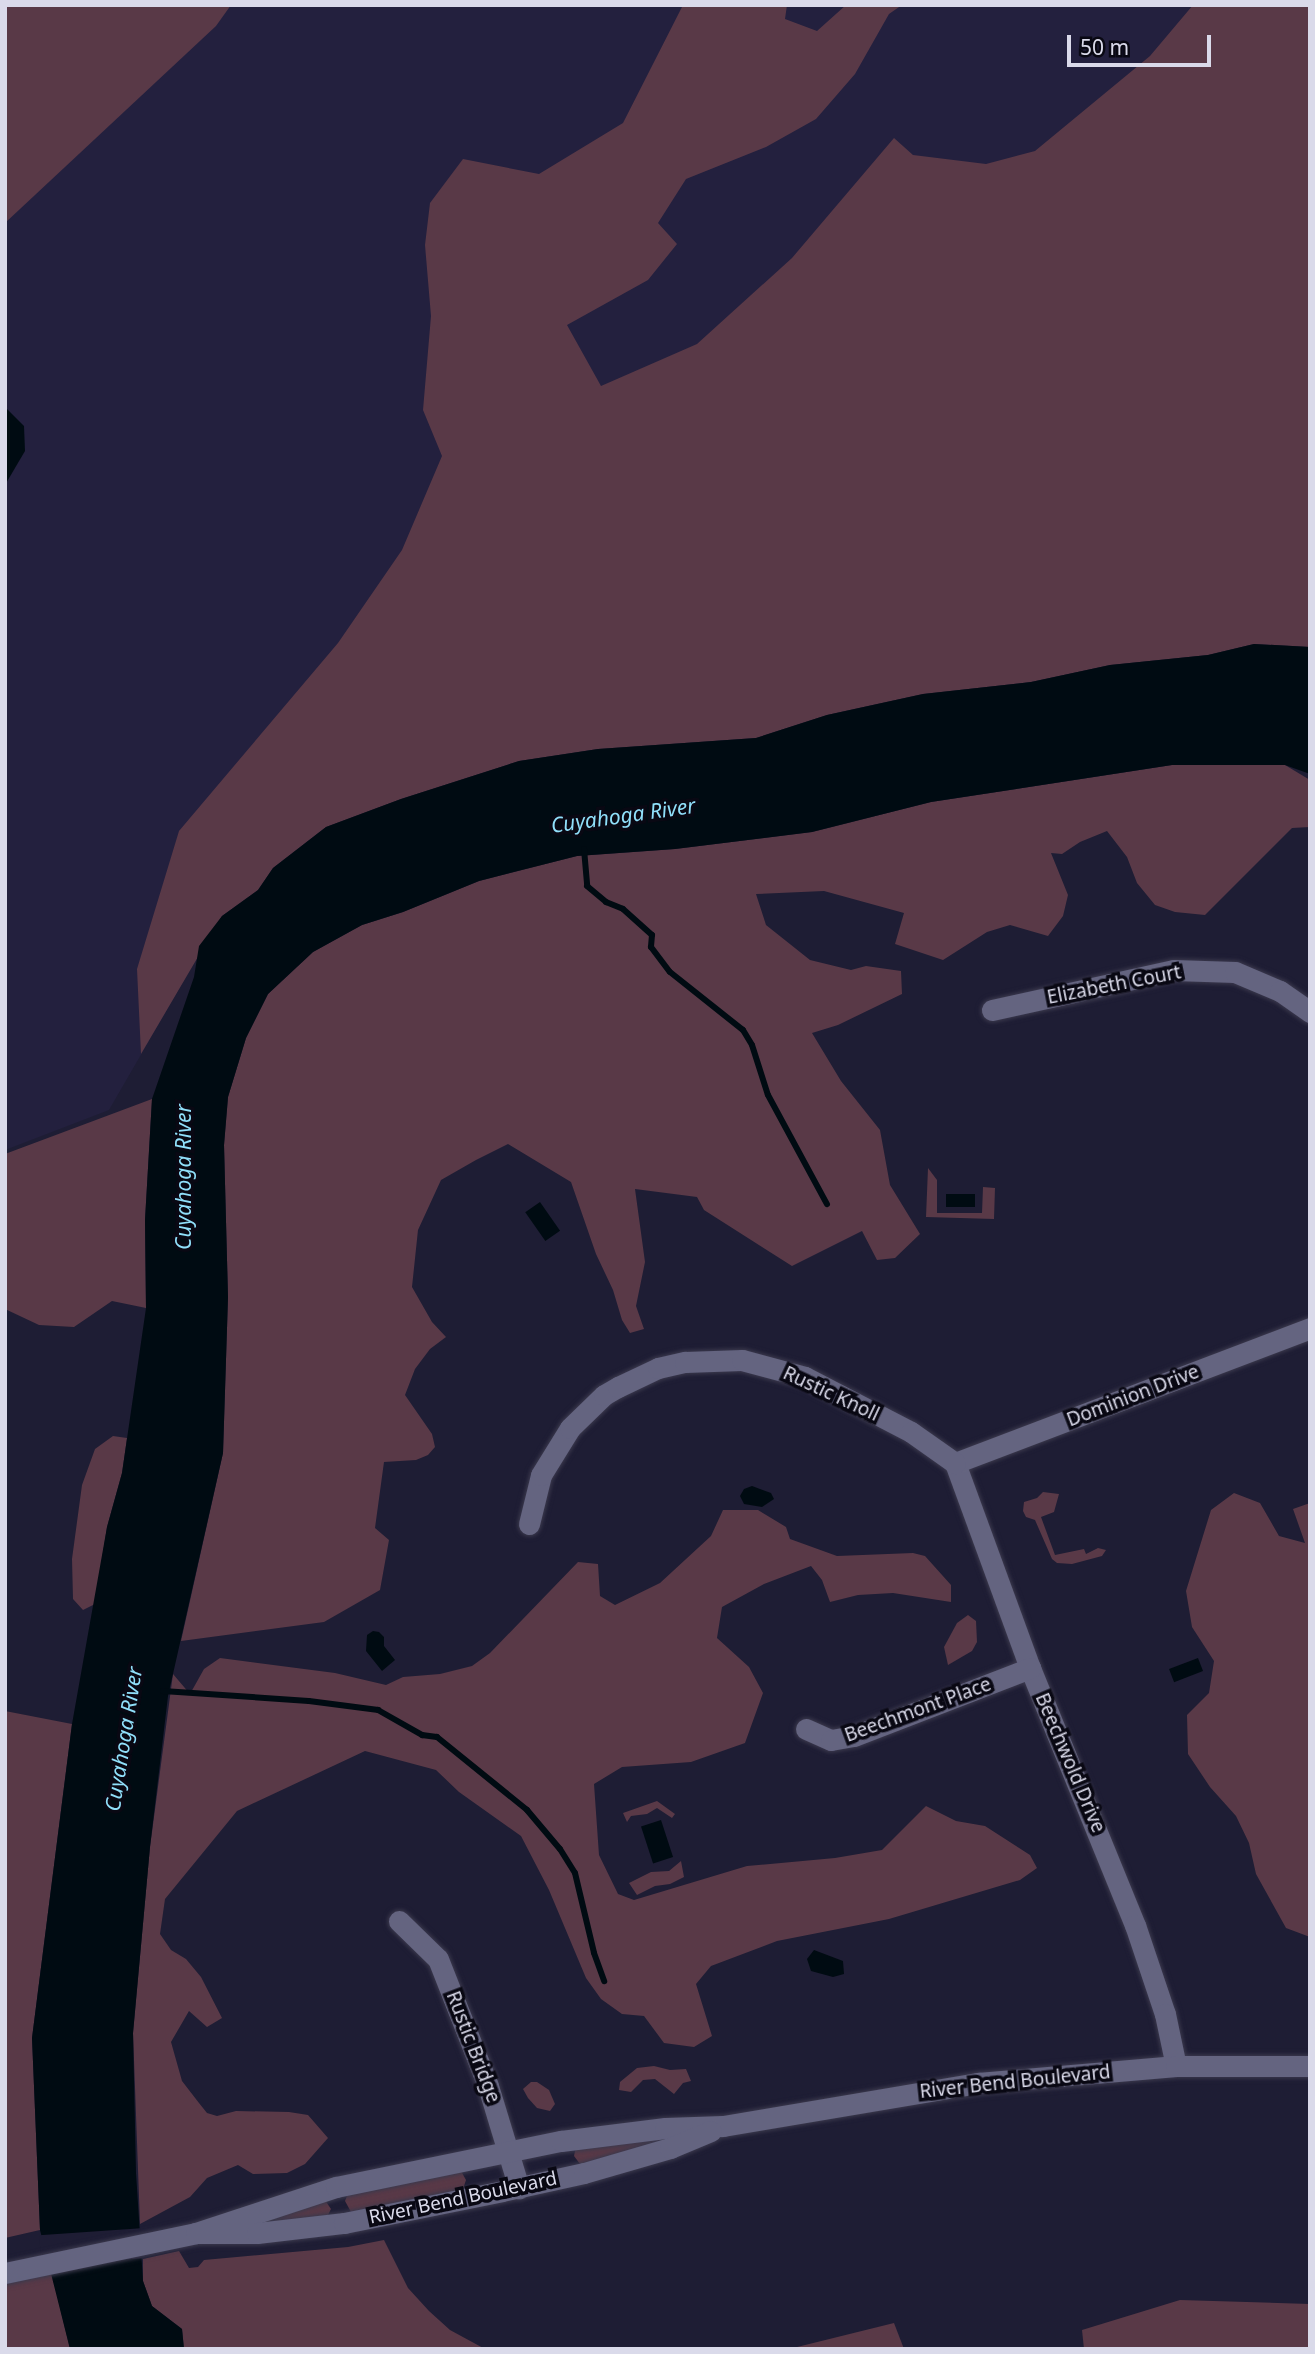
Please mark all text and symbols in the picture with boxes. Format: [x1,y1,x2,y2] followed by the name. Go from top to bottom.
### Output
[1070,21,1214,65] scale bar
[1080,33,1129,61] text: 50 m
[549,792,697,838] water label: Cuyahoga River
[1045,961,1183,1009] street label: Elizabeth Court
[170,1104,196,1250] water label: Cuyahoga River
[1064,1360,1202,1432] street label: Dominion Drive
[779,1362,883,1426] street label: Rustic Knoll
[99,1665,147,1813] water label: Cuyahoga River
[842,1673,994,1747] street label: Beechmont Place
[1030,1690,1110,1836] street label: Beechwold Drive
[441,1988,505,2106] street label: Rustic Bridge
[919,2061,1111,2103] street label: River Bend Boulevard
[367,2167,559,2229] street label: River Bend Boulevard

